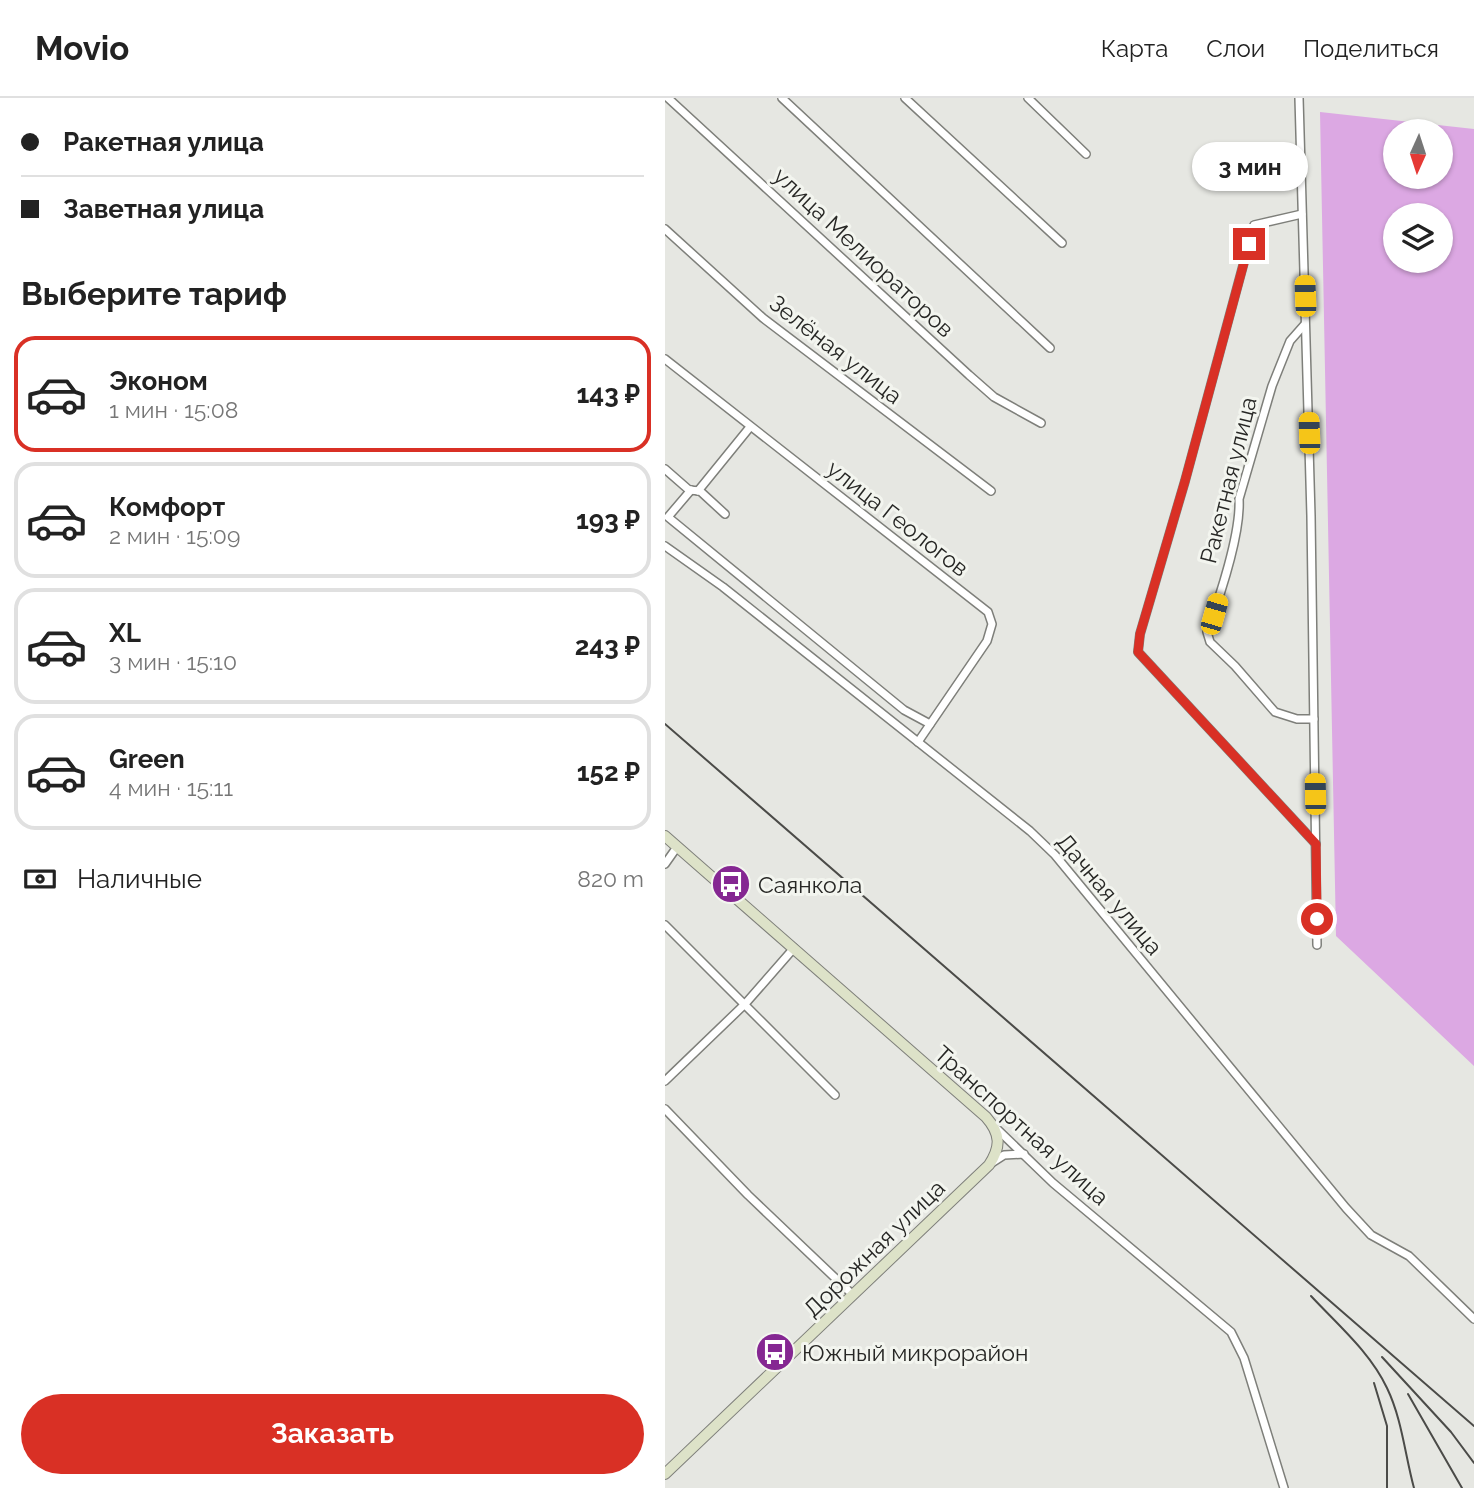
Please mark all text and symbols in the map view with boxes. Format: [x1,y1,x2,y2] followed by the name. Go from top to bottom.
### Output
[35,29,129,68] text: Movio
[1101,34,1168,63] text: Карта
[1206,34,1265,63] text: Слои
[1303,34,1439,63] text: Поделиться
[1383,119,1453,189] north arrow
[1383,119,1453,273] map controls
[63,127,264,157] text: Ракетная улица
[1191,142,1307,192] callout: 3 мин
[1218,153,1282,180] text: 3 мин
[768,162,960,342] street label: улица Мелиораторов
[63,194,264,224] text: Заветная улица
[1383,203,1453,273] button: layers
[1233,228,1265,260] route end
[21,275,287,312] text: Выберите тариф
[1294,275,1317,317] car
[764,289,908,409] street label: Зелёная улица
[25,363,88,426] icon: car
[109,366,208,396] text: Эконом
[576,379,640,409] text: 143 ₽
[1194,394,1262,566] street label: Ракетная улица
[109,396,238,423] text: 1 мин · 15:08
[1298,412,1321,454] car
[822,454,974,582] street label: улица Геологов
[25,489,88,552] icon: car
[109,492,225,522] text: Комфорт
[576,505,640,535] text: 193 ₽
[109,522,240,549] text: 2 мин · 15:09
[1199,591,1230,637] car
[25,615,88,678] icon: car
[109,618,141,648] text: XL
[575,631,640,661] text: 243 ₽
[109,648,237,675] text: 3 мин · 15:10
[25,741,88,804] icon: car
[109,744,185,774] text: Green
[577,757,640,787] text: 152 ₽
[1305,773,1326,815] car
[109,774,233,801] text: 4 мин · 15:11
[1052,828,1168,960] street label: Дачная улица
[21,860,59,898] icon: cash
[710,863,752,905] bus stop icon: Саянкола
[77,864,202,894] text: Наличные
[577,865,644,892] text: 820 m
[758,871,862,898] place label: Саянкола
[1301,903,1333,935] route start
[929,1040,1115,1210] street label: Транспортная улица
[798,1174,950,1322] street label: Дорожная улица
[754,1331,796,1373] bus stop icon: Южный микрорайон
[802,1339,1028,1366] place label: Южный микрорайон
[21,1394,644,1474] button: Заказать

